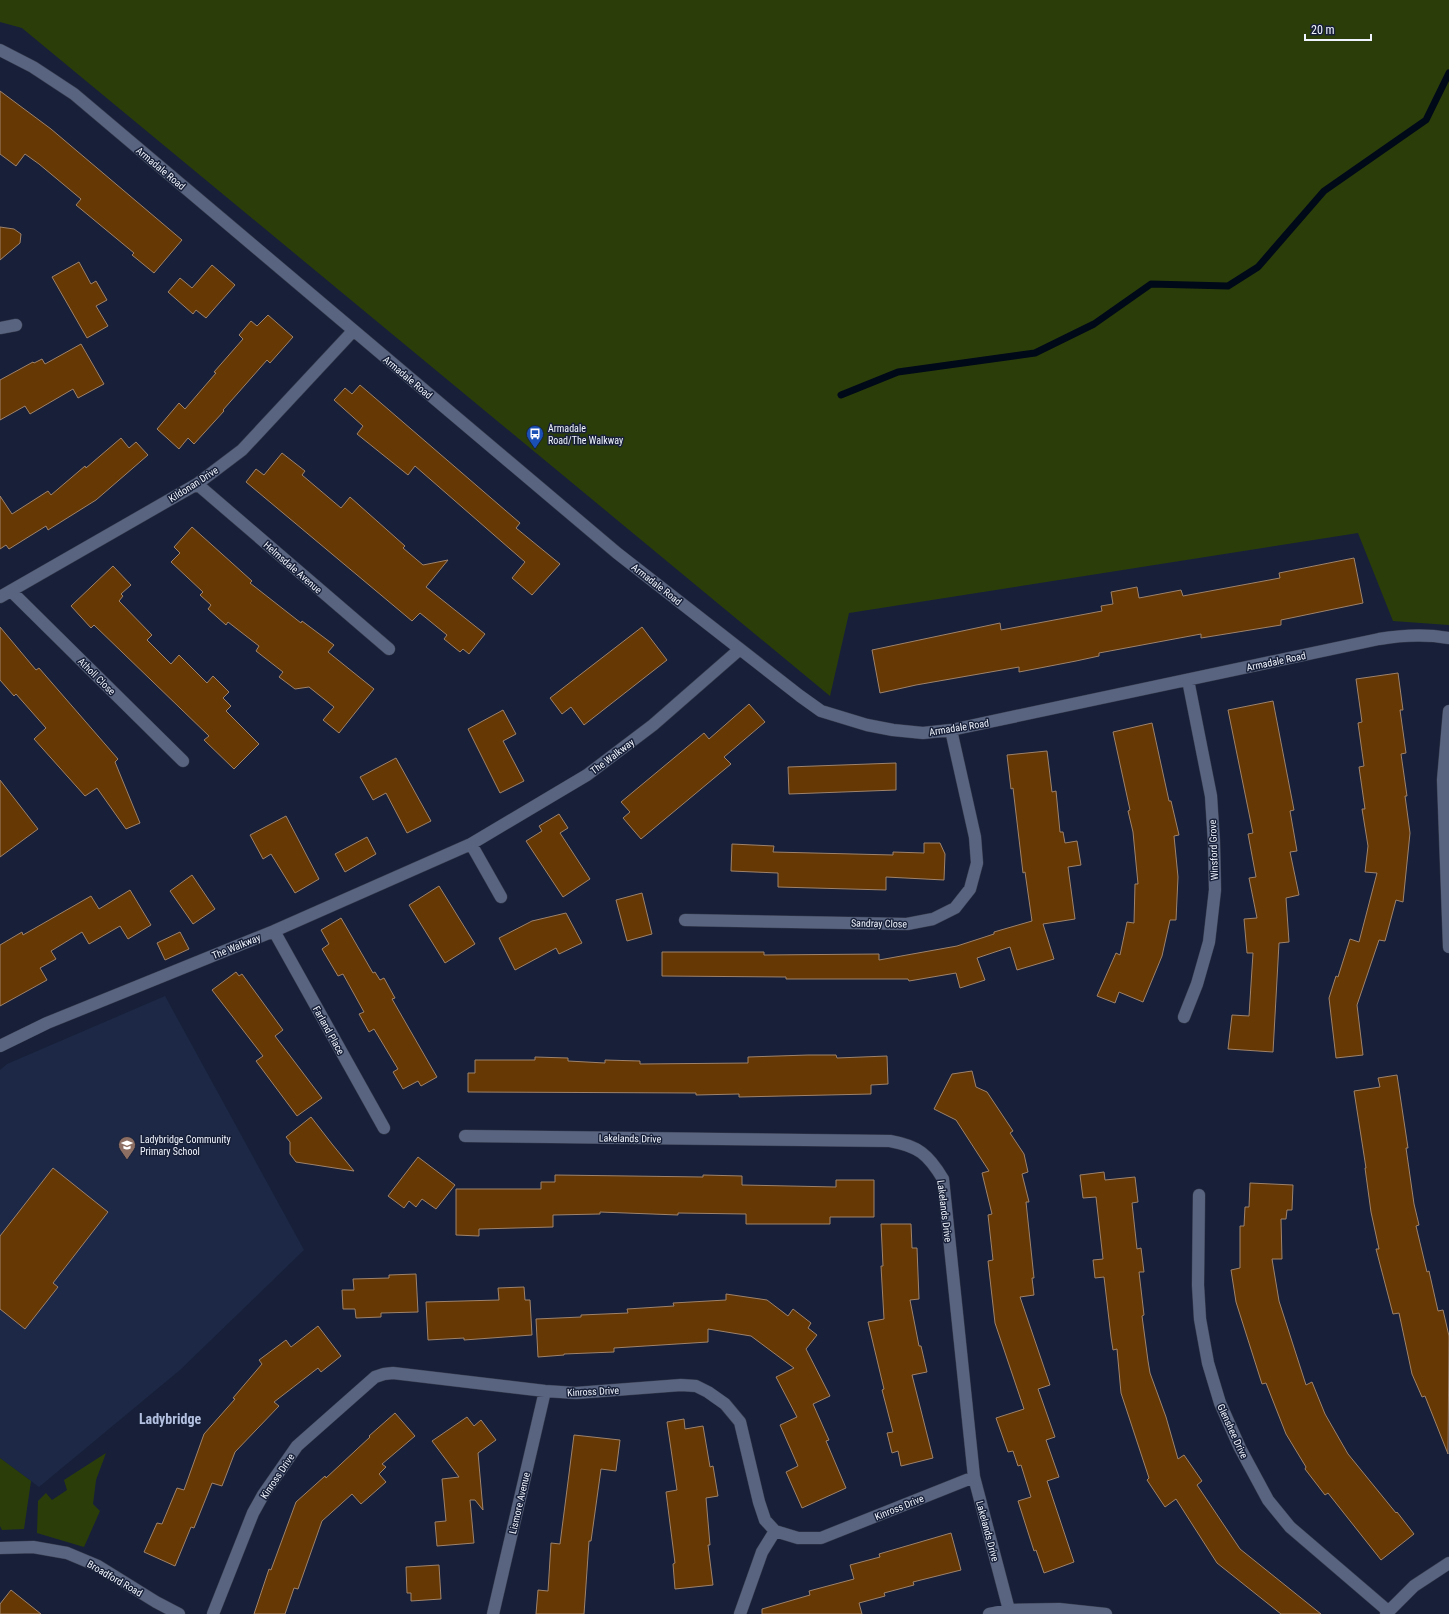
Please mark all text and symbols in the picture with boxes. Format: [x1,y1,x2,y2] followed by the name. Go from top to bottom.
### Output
[1305,16,1371,42] scale bar
[1311,23,1335,37] text: 20 m
[134,145,187,192] street label: Armadale Road
[381,354,434,401] street label: Armadale Road
[548,423,623,446] place label: Armadale Road/The Walkway
[525,424,545,449] bus stop icon: Armadale Road/The Walkway
[166,464,220,504] street label: Kildonan Drive
[261,539,324,596] street label: Helmsdale Avenue
[630,562,684,607] street label: Armadale Road
[1245,650,1307,673] street label: Armadale Road
[76,656,118,697] street label: Atholl Close
[928,717,990,738] street label: Armadale Road
[588,737,636,776] street label: The Walkway
[1207,819,1220,880] street label: Winsford Grove
[851,918,907,929] street label: Sandray Close
[210,932,262,961] street label: The Walkway
[311,1004,347,1057] street label: Farland Place
[599,1132,662,1145] street label: Lakelands Drive
[140,1134,231,1157] place label: Ladybridge Community Primary School
[117,1135,137,1160] school or university icon: Ladybridge Community Primary School
[935,1179,954,1243] street label: Lakelands Drive
[567,1385,620,1398] street label: Kinross Drive
[1215,1402,1250,1460] street label: Glenshee Drive
[139,1411,201,1427] district label: Ladybridge
[258,1451,297,1501] street label: Kinross Drive
[507,1471,532,1535] street label: Lismore Avenue
[873,1493,926,1522] street label: Kinross Drive
[974,1500,1001,1563] street label: Lakelands Drive
[85,1558,144,1599] street label: Broadford Road

